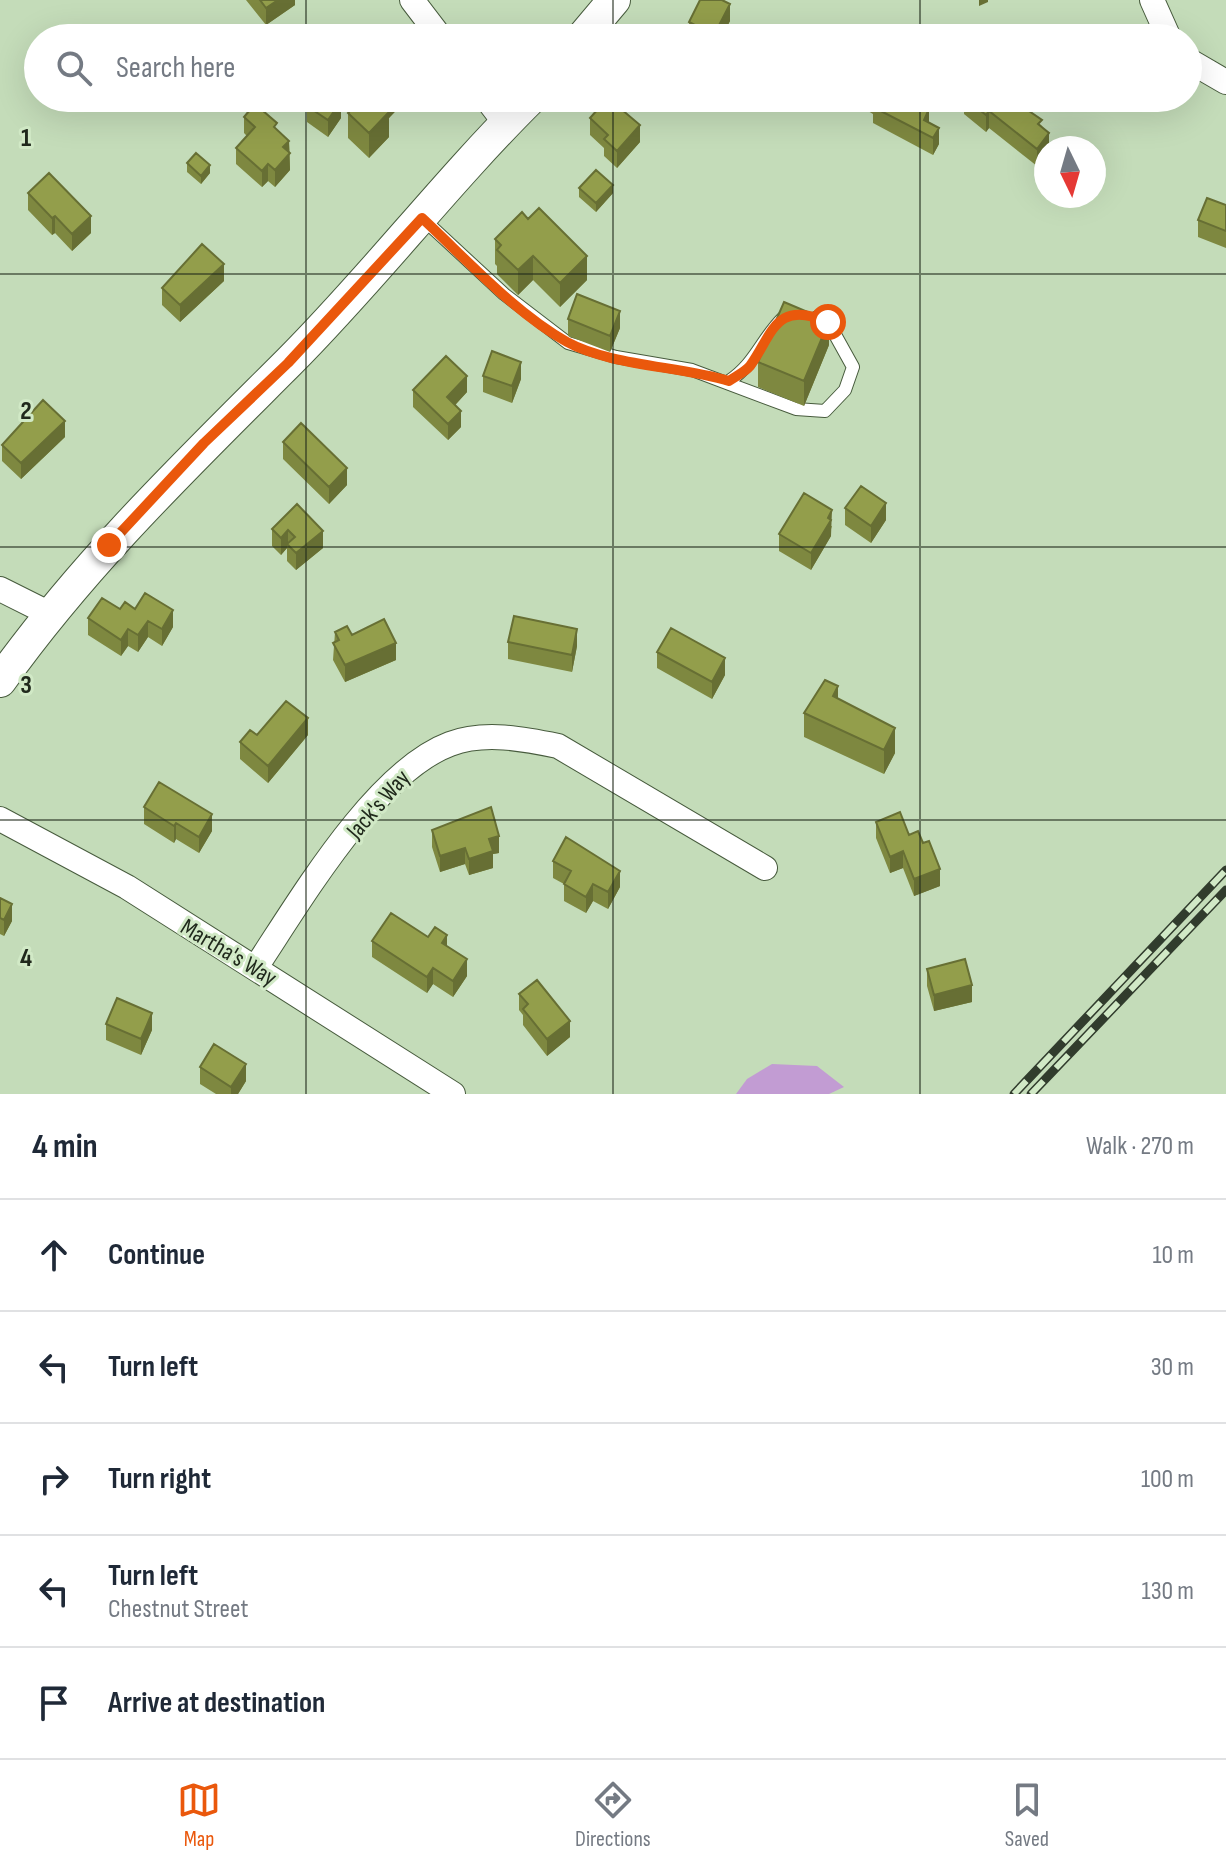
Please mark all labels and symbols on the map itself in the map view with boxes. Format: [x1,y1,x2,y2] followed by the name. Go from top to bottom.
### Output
[21,123,31,154] text: 1
[1034,136,1106,208] north arrow
[810,304,846,340] route start
[20,396,32,427] text: 2
[91,527,127,563] route end
[20,670,32,701] text: 3
[340,764,416,846] street label: Jack's Way
[175,912,282,992] street label: Martha's Way
[20,943,32,974] text: 4

